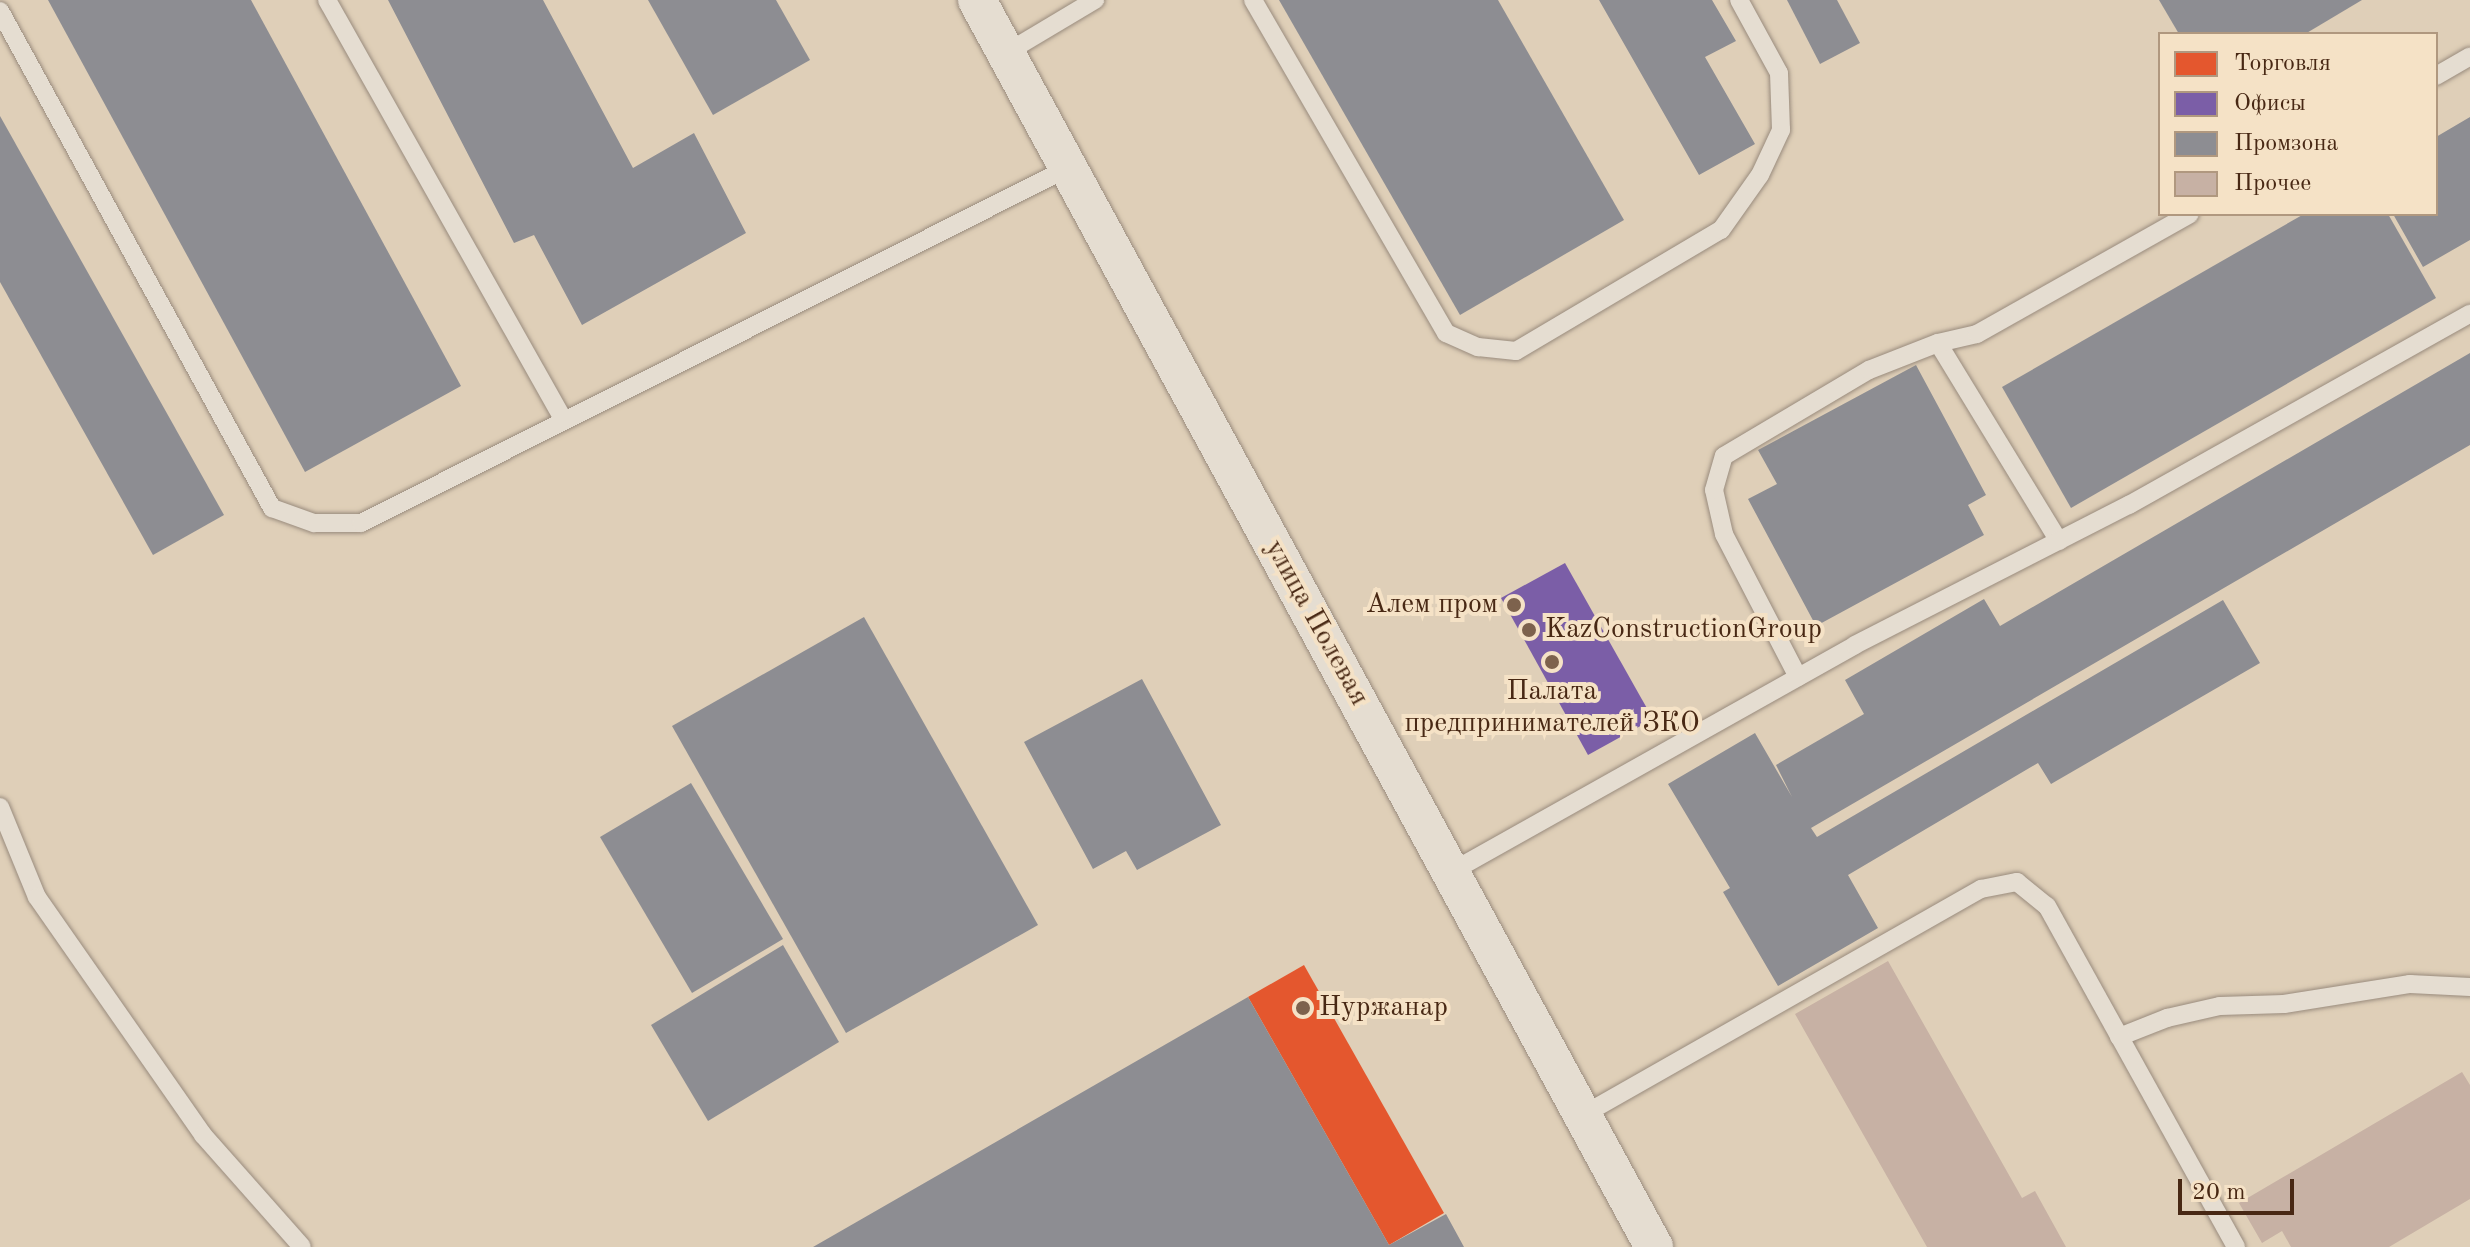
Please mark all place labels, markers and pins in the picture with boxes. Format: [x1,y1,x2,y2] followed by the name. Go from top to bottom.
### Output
[1366,588,1498,622] place label: Алем пром
[1505,596,1523,614] marker: Алем пром
[1545,613,1822,647] place label: KazConstructionGroup
[1520,621,1538,639] marker: KazConstructionGroup
[1543,653,1561,671] marker: Палата предпринимателей ЗКО
[1404,675,1700,741] place label: Палата предпринимателей ЗКО
[1319,991,1448,1025] place label: Нуржанар
[1294,999,1312,1017] marker: Нуржанар

